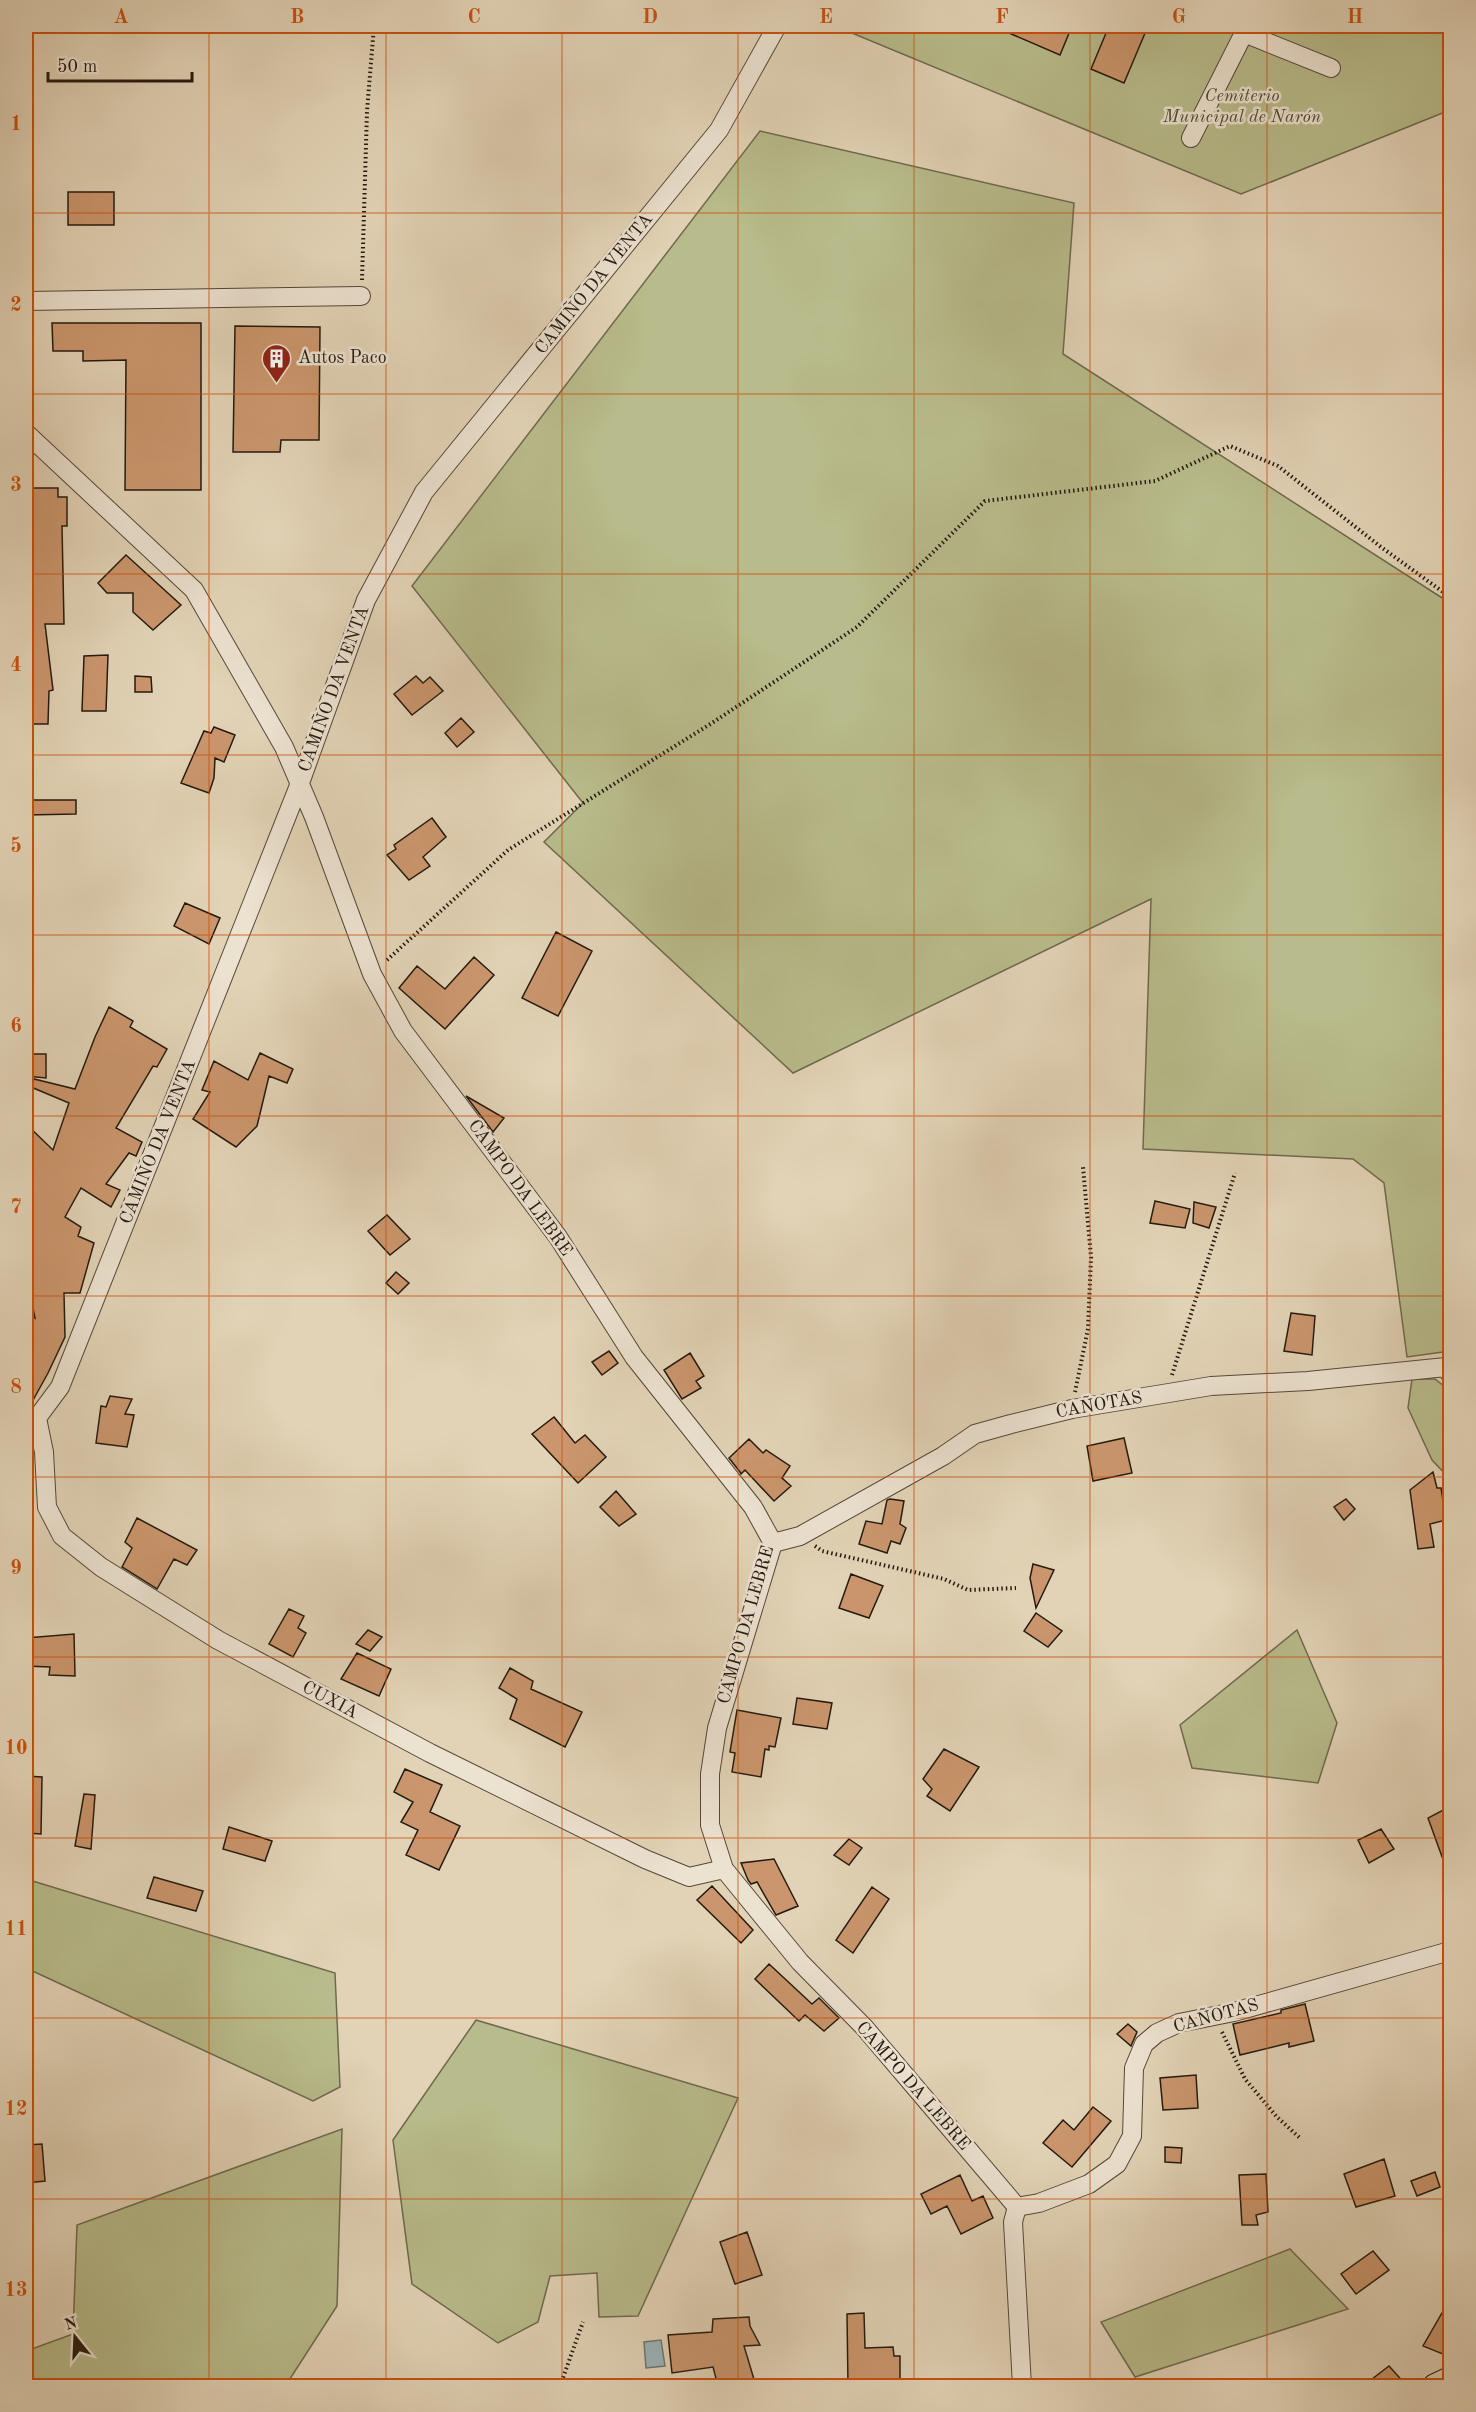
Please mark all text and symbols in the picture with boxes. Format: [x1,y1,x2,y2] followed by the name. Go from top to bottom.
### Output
[113,8,129,28] text: A
[290,8,304,28] text: B
[467,8,481,28] text: C
[642,8,658,28] text: D
[819,8,833,28] text: E
[995,8,1009,28] text: F
[1172,8,1186,28] text: G
[1347,8,1363,28] text: H
[48,45,192,83] scale bar
[57,58,97,76] text: 50 m
[1162,87,1321,126] park label: Cemiterio Municipal de Narón
[10,115,22,135] text: 1
[528,207,656,358] street label: CAMIÑO DA VENTA
[10,296,22,316] text: 2
[261,342,293,384] building icon: Autos Paco
[298,349,387,367] place label: Autos Paco
[10,476,22,496] text: 3
[291,601,373,775] street label: CAMIÑO DA VENTA
[10,656,22,676] text: 4
[10,836,22,857] text: 5
[10,1017,22,1037] text: 6
[112,1055,199,1227] street label: CAMIÑO DA VENTA
[465,1116,575,1260] street label: CAMPO DA LEBRE
[10,1198,22,1218] text: 7
[10,1378,22,1398] text: 8
[1053,1384,1144,1421] street label: CAÑOTAS
[715,1544,777,1706] street label: CAMPO DA LEBRE
[10,1559,22,1579] text: 9
[299,1678,361,1722] street label: CUXIA
[4,1739,28,1759] text: 10
[4,1920,28,1940] text: 11
[1170,1991,1261,2036] street label: CAÑOTAS
[852,2018,974,2154] street label: CAMPO DA LEBRE
[4,2100,28,2120] text: 12
[4,2281,28,2301] text: 13
[45,2307,105,2367] north arrow
[63,2315,80,2334] text: N

